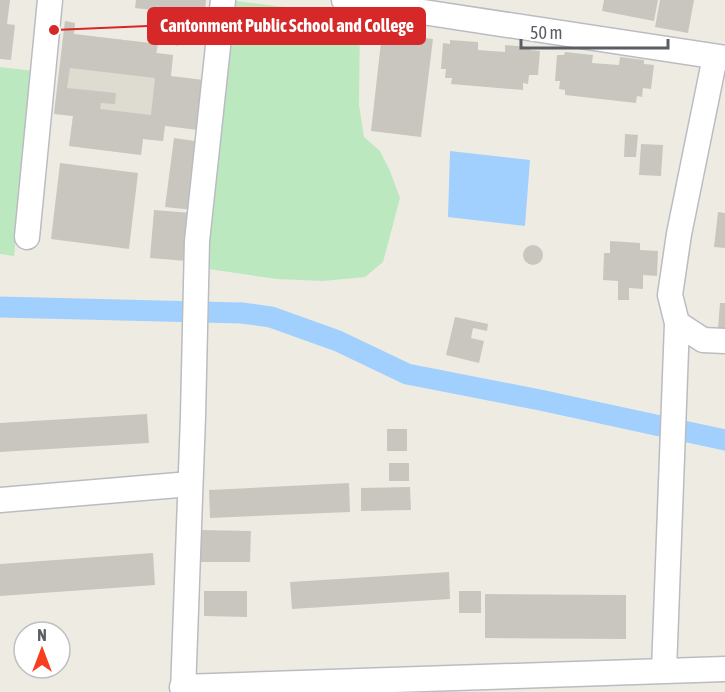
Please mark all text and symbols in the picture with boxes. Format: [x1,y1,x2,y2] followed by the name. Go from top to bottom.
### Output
[148,8,425,44] callout: Cantonment Public School and College
[521,12,668,50] scale bar
[160,15,414,36] text: Cantonment Public School and College
[530,22,562,43] text: 50 m
[12,620,72,680] north arrow
[37,626,47,644] text: N

